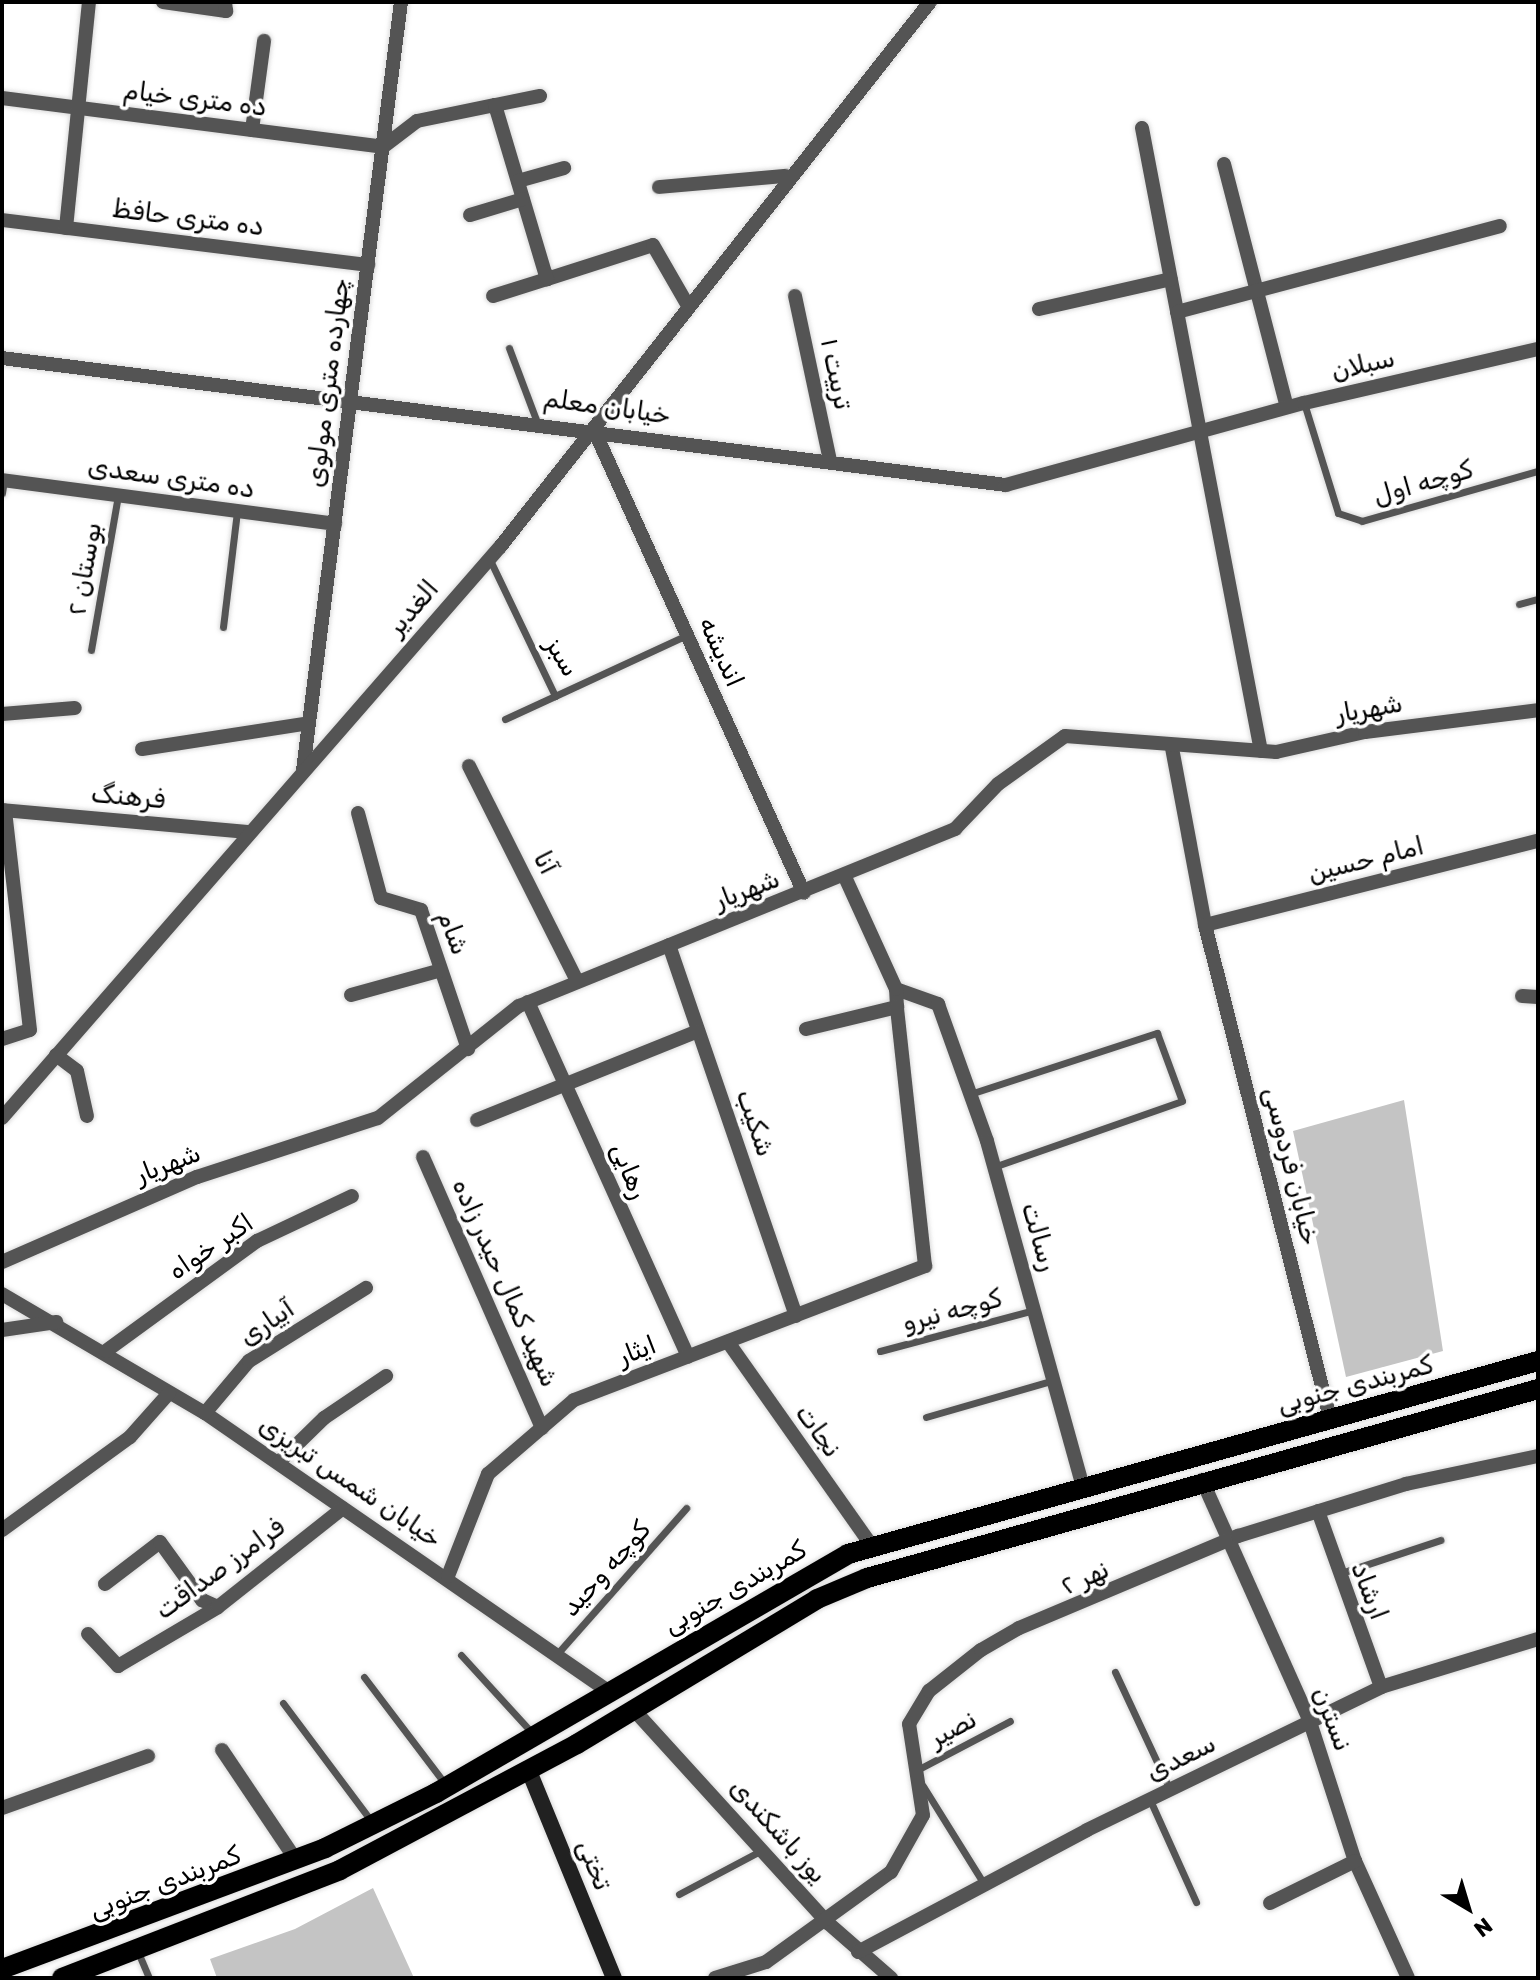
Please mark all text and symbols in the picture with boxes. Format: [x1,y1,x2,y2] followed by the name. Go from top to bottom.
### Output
[122,75,268,123] street label: ده متری خیام
[111,193,265,243] street label: ده متری حافظ
[300,277,356,489] street label: چهارده متری مولوی
[813,335,859,413] street label: تربیت ۱
[1328,343,1398,387] street label: سبلان
[542,383,672,431] street label: خیابان معلم
[86,451,256,505] street label: ده متری سعدی
[1370,454,1476,512] street label: کوچه اول
[61,520,109,618] street label: بوستان ۲
[380,574,446,642] street label: الغدیر
[692,612,750,692] street label: اندیشه
[538,632,586,682] street label: سبز
[1333,688,1405,730] street label: شهریار
[90,778,166,816] street label: فرهنگ
[1305,831,1427,889] street label: امام حسین
[526,846,564,880] street label: آنا
[710,863,784,917] street label: شهریار
[431,907,475,959] street label: شام
[1256,1084,1326,1248] street label: خیابان فردوسی
[729,1085,781,1161] street label: شکیب
[131,1137,205,1191] street label: شهریار
[604,1138,654,1204] street label: رهایی
[445,1174,565,1392] street label: شهید کمال حیدر زاده
[1014,1199,1064,1275] street label: رسالت
[162,1207,260,1287] street label: اکبر خواه
[899,1283,1005,1339] street label: کوچه نیرو
[233,1293,301,1353] street label: آبیاری
[613,1329,661,1373] street label: ایثار
[1274,1349,1436,1421] street label: کمربندی جنوبی
[788,1398,848,1464] street label: نجات
[253,1409,447,1555] street label: خیابان شمس تبریزی
[149,1512,291,1626] street label: فرامرز صداقت
[555,1515,657,1623] street label: کوچه وحید
[658,1535,812,1641] street label: کمربندی جنوبی
[1056,1554,1114,1602] street label: نهر ۲
[1344,1558,1394,1624] street label: ارشاد
[1306,1683,1358,1755] street label: نسترن
[924,1704,982,1754] street label: نصیر
[1141,1728,1221,1788] street label: سعدی
[723,1772,833,1890] street label: یوز باشکندی
[570,1835,618,1895] street label: تختی
[85,1840,245,1926] street label: کمربندی جنوبی
[1428,1868,1508,1948] north arrow
[1469,1912,1498,1943] text: N

